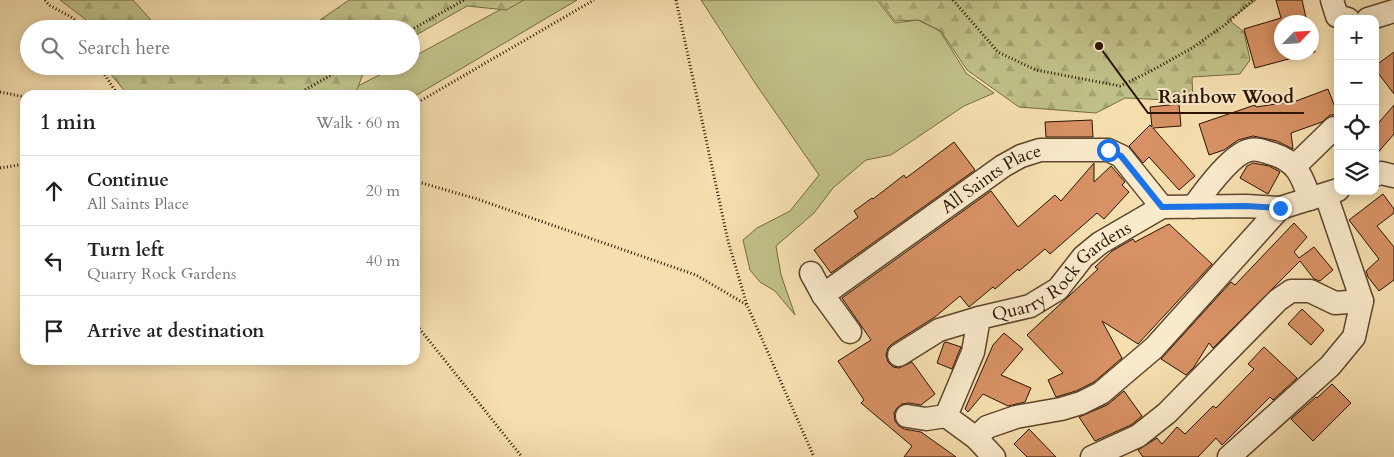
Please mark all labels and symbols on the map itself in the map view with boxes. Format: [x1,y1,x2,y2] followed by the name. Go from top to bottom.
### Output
[1274,15,1319,60] north arrow
[1148,79,1304,113] callout: Rainbow Wood
[1158,84,1294,110] text: Rainbow Wood
[936,138,1044,220] street label: All Saints Place
[1097,139,1120,162] route start
[1269,197,1292,220] route end
[989,216,1136,328] street label: Quarry Rock Gardens

